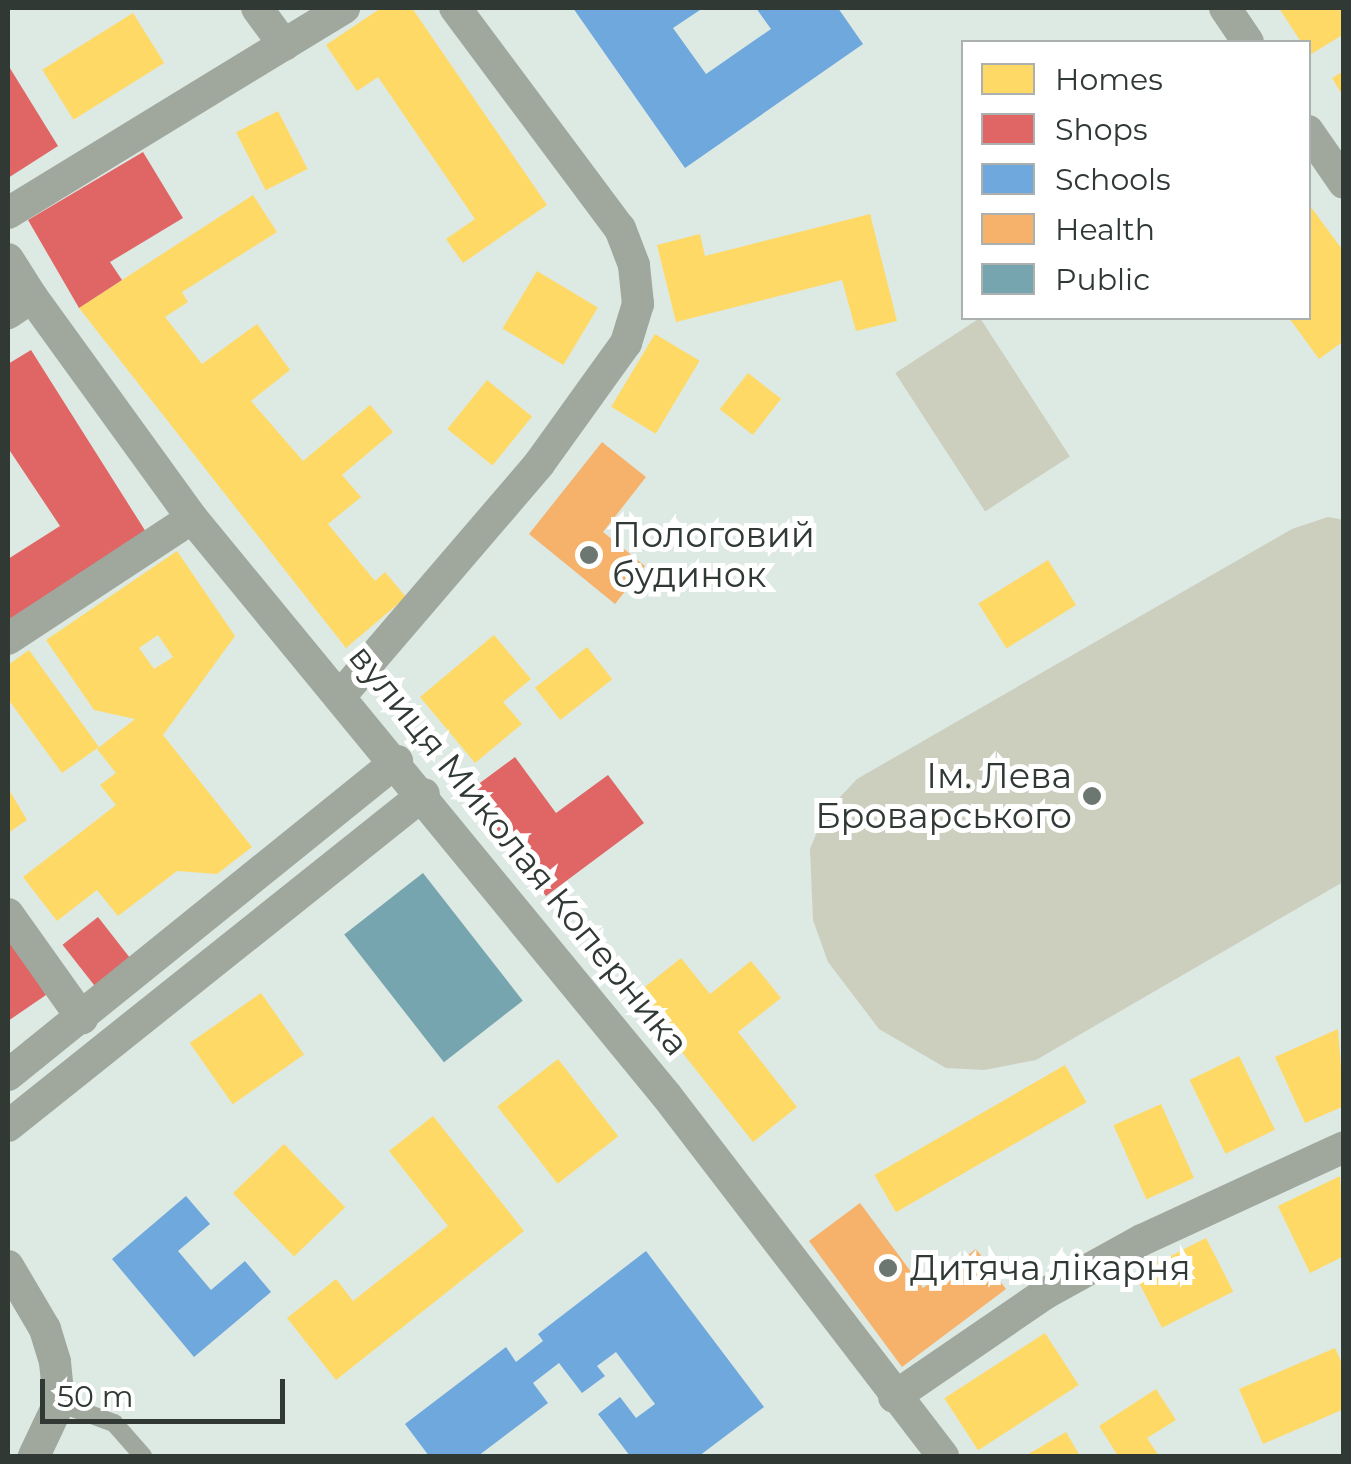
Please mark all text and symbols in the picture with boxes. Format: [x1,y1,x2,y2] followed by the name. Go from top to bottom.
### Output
[961,40,1311,320] legend
[1055,61,1163,98] text: Homes
[1055,111,1148,148] text: Shops
[1055,161,1171,198] text: Schools
[1055,211,1155,248] text: Health
[1055,261,1150,298] text: Public
[612,514,815,596] place label: Пологовий будинок
[576,542,602,568] marker: Пологовий будинок
[340,636,698,1064] street label: вулиця Миколая Коперника
[815,755,1072,837] place label: Ім. Лева Броварського
[1081,785,1103,807] marker: Ім. Лева Броварського
[910,1247,1191,1289] place label: Дитяча лікарня
[875,1255,901,1281] marker: Дитяча лікарня
[45,1359,290,1421] scale bar
[57,1378,134,1415] text: 50 m

